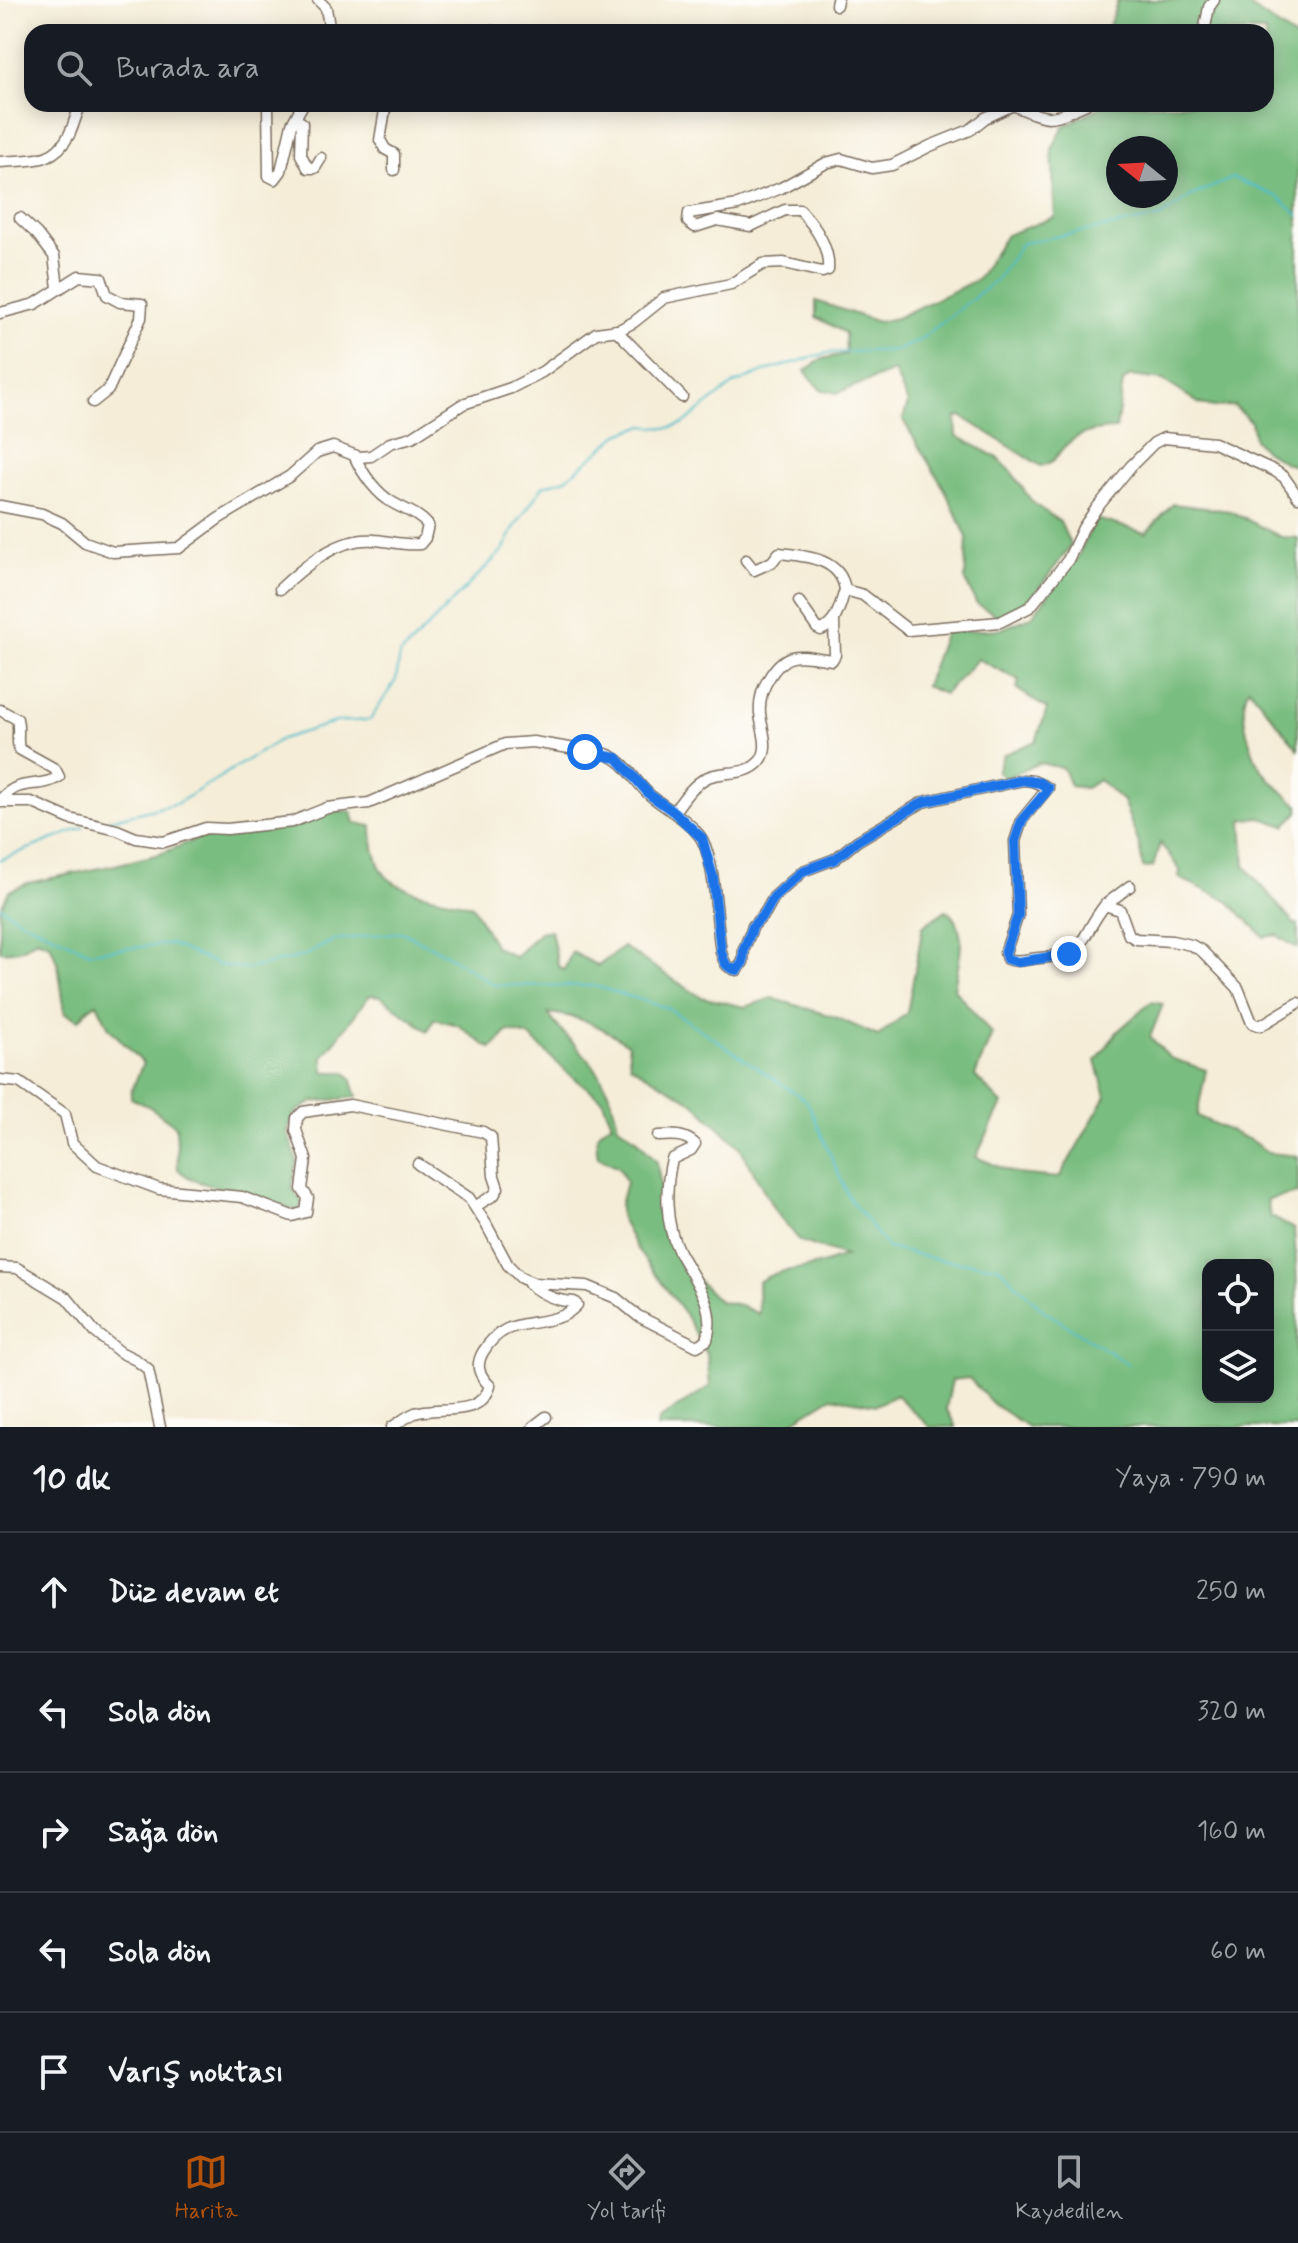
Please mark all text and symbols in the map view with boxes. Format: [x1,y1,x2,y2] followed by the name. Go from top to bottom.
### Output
[24,24,1274,112] search box
[52,46,96,90] icon: search
[116,49,259,88] text: Burada ara
[1106,136,1178,208] north arrow
[567,734,603,770] route start
[1051,936,1087,972] route end
[1202,1259,1274,1403] map controls
[1202,1259,1274,1331] button: locate
[1202,1331,1274,1403] button: layers
[32,1457,111,1502] text: 10 dk
[1115,1462,1266,1496] text: Yaya · 790 m
[32,1570,76,1614] icon: ahead
[108,1573,279,1612] text: Düz devam et
[1196,1575,1266,1609] text: 250 m
[32,1690,76,1734] icon: left
[108,1693,211,1732] text: Sola dön
[1197,1695,1266,1729] text: 320 m
[32,1810,76,1854] icon: right
[108,1813,218,1852] text: Sağa dön
[1197,1815,1266,1849] text: 160 m
[32,1930,76,1974] icon: left
[108,1933,211,1972] text: Sola dön
[1210,1935,1266,1969] text: 60 m
[32,2050,76,2094] icon: arrive
[108,2053,284,2092] text: Varış noktası
[175,2150,238,2226] tab: Harita
[587,2150,666,2226] tab: Yol tarifi
[1015,2150,1123,2226] tab: Kaydedilen

